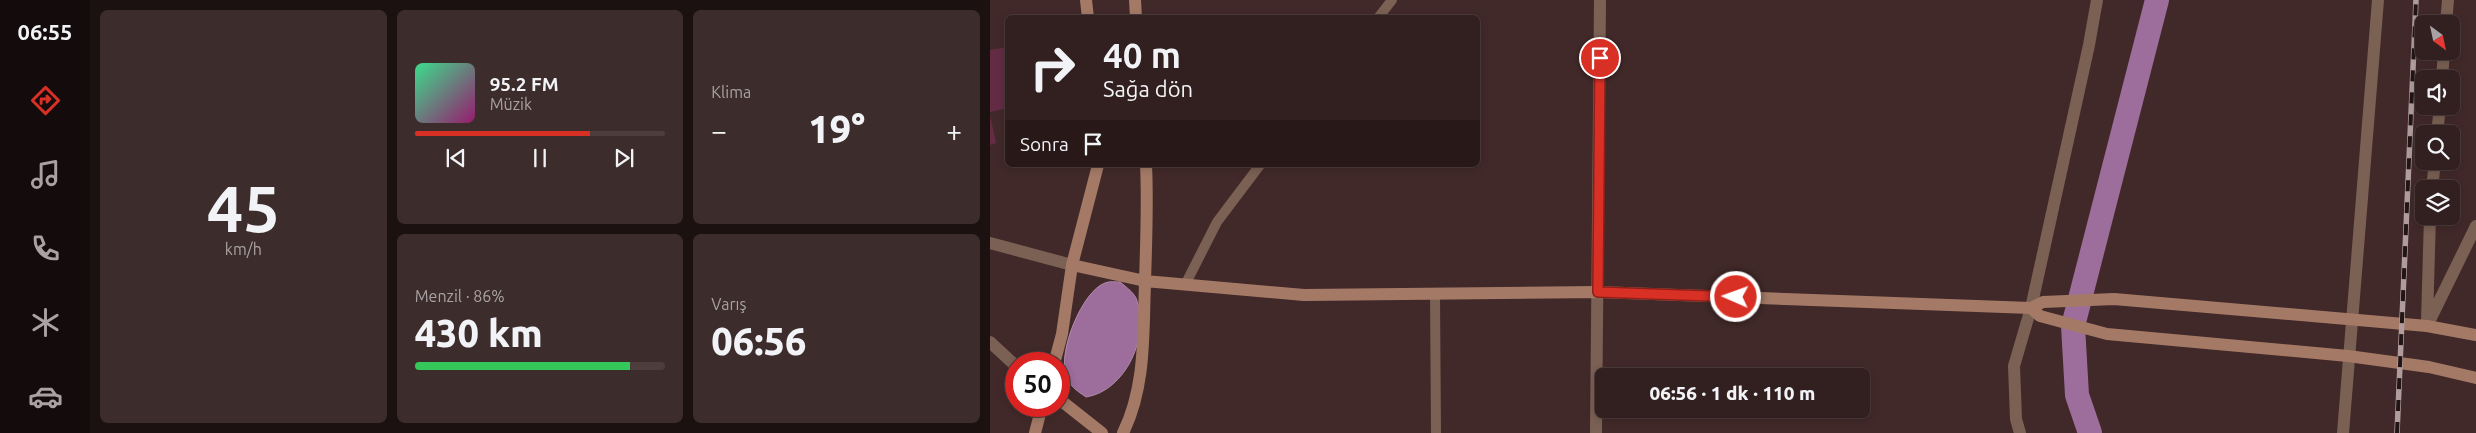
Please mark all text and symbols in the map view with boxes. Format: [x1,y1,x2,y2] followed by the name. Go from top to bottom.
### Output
[2415,15,2460,60] north arrow
[2415,15,2460,225] map controls
[17,19,73,44] text: 06:55
[1020,35,1085,100] icon: right
[1103,35,1181,75] text: 40 m
[1579,37,1621,79] pin
[1586,44,1614,72] icon: arrive
[2415,70,2460,115] button: sound
[490,73,559,95] text: 95.2 FM
[1103,76,1193,101] text: Sağa dön
[28,83,63,118] icon: directions
[711,83,751,101] text: Klima
[490,95,532,113] text: Müzik
[808,108,865,150] text: 19°
[711,115,727,146] text: −
[946,115,962,146] text: +
[2415,125,2460,170] button: search
[1079,130,1107,158] icon: arrive
[1020,133,1069,155] text: Sonra
[442,144,470,172] icon: previous
[526,144,554,172] icon: pause
[610,144,638,172] icon: next
[28,157,63,192] icon: music
[207,171,280,244] text: 45
[2415,180,2460,225] button: layers
[28,231,63,266] icon: phone
[225,240,262,258] text: km/h
[1709,270,1761,322] position arrow
[415,287,505,305] text: Menzil · 86%
[711,295,746,313] text: Varış
[28,305,63,340] icon: climate
[415,312,543,354] text: 430 km
[711,320,806,362] text: 06:56
[1005,352,1070,417] speed limit sign: 50
[28,379,63,414] icon: car
[1650,382,1815,404] text: 06:56 · 1 dk · 110 m

